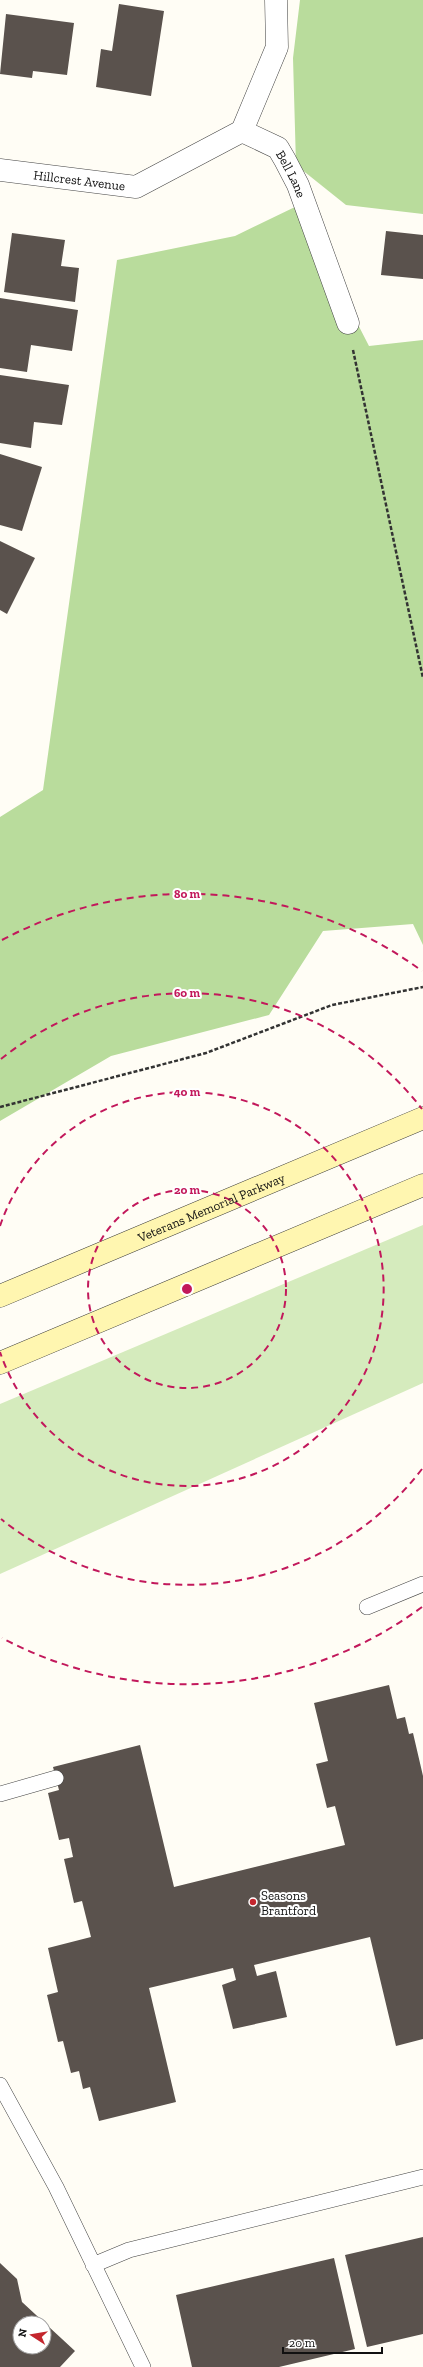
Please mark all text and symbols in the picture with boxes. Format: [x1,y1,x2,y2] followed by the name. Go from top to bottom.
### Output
[273,148,309,200] street label: Bell Lane
[33,167,126,194] street label: Hillcrest Avenue
[174,887,201,901] text: 80 m
[174,986,201,1000] text: 60 m
[174,1085,201,1099] text: 40 m
[135,1170,287,1246] street label: Veterans Memorial Parkway
[174,1183,201,1197] text: 20 m
[180,1282,194,1296] centre of rings
[261,1888,316,1918] place label: Seasons Brantford
[248,1897,258,1907] marker: Seasons Brantford
[12,2315,52,2355] north arrow
[15,2327,30,2338] text: N
[283,2329,382,2355] scale bar
[289,2336,316,2350] text: 20 m

